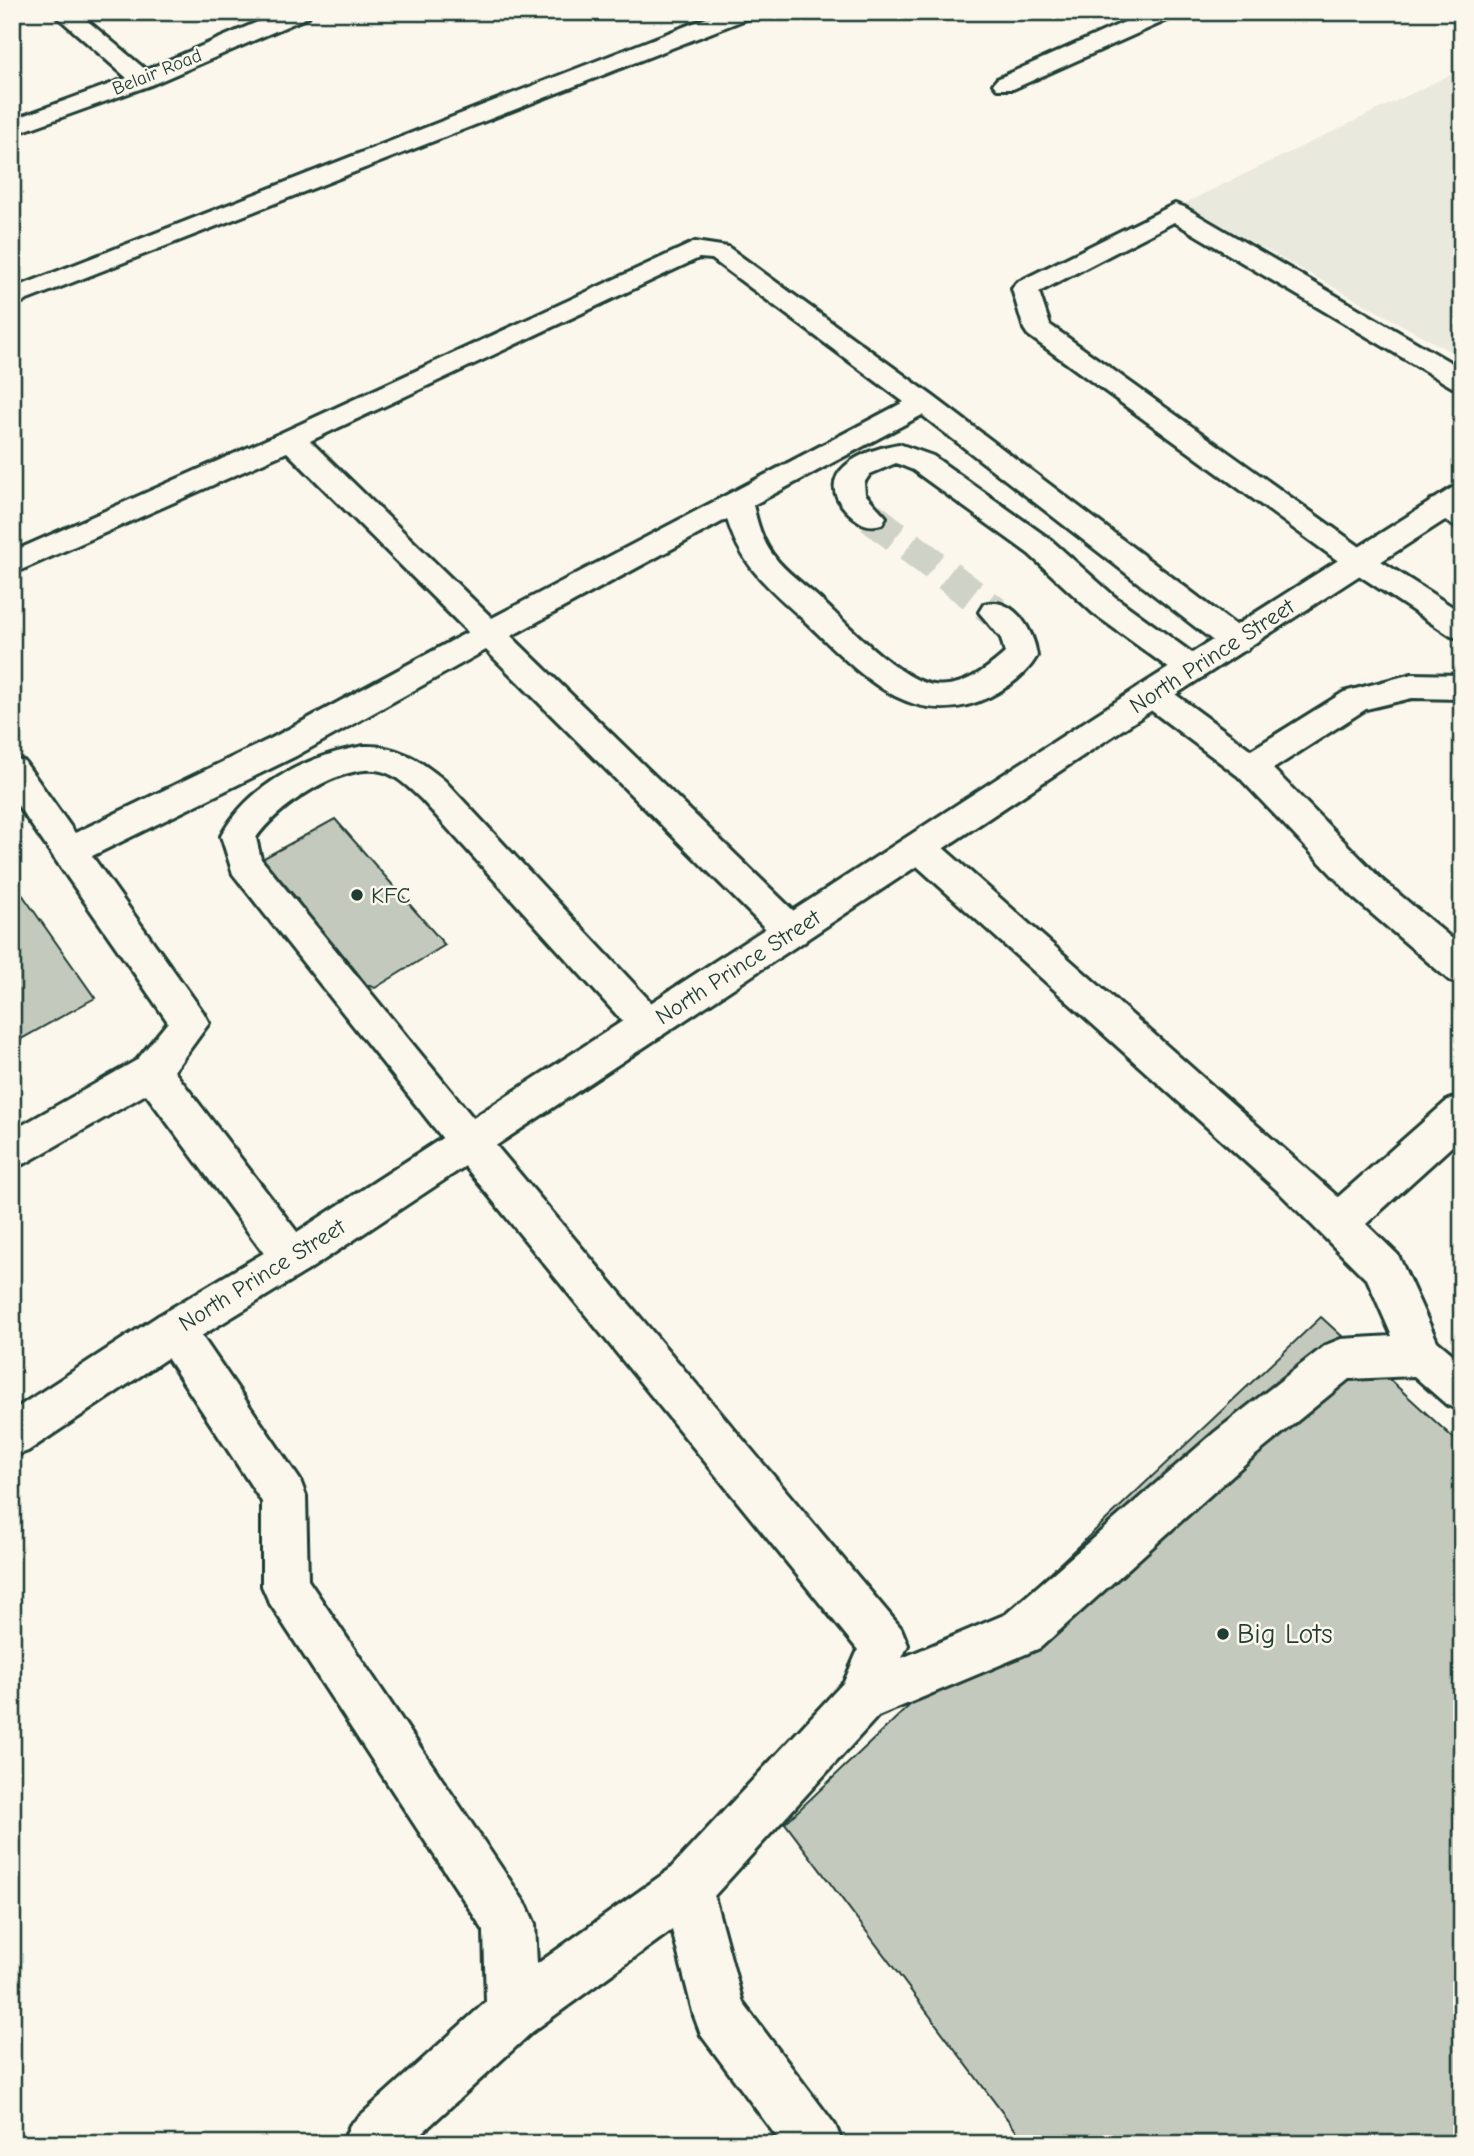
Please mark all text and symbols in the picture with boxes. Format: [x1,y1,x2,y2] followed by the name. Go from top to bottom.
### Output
[109,44,205,100] street label: Belair Road
[1125,592,1301,719] street label: North Prince Street
[371,882,411,909] place label: KFC
[349,887,365,903] marker: KFC
[651,903,827,1030] street label: North Prince Street
[174,1212,351,1337] street label: North Prince Street
[1237,1618,1333,1650] place label: Big Lots
[1215,1626,1231,1642] marker: Big Lots

